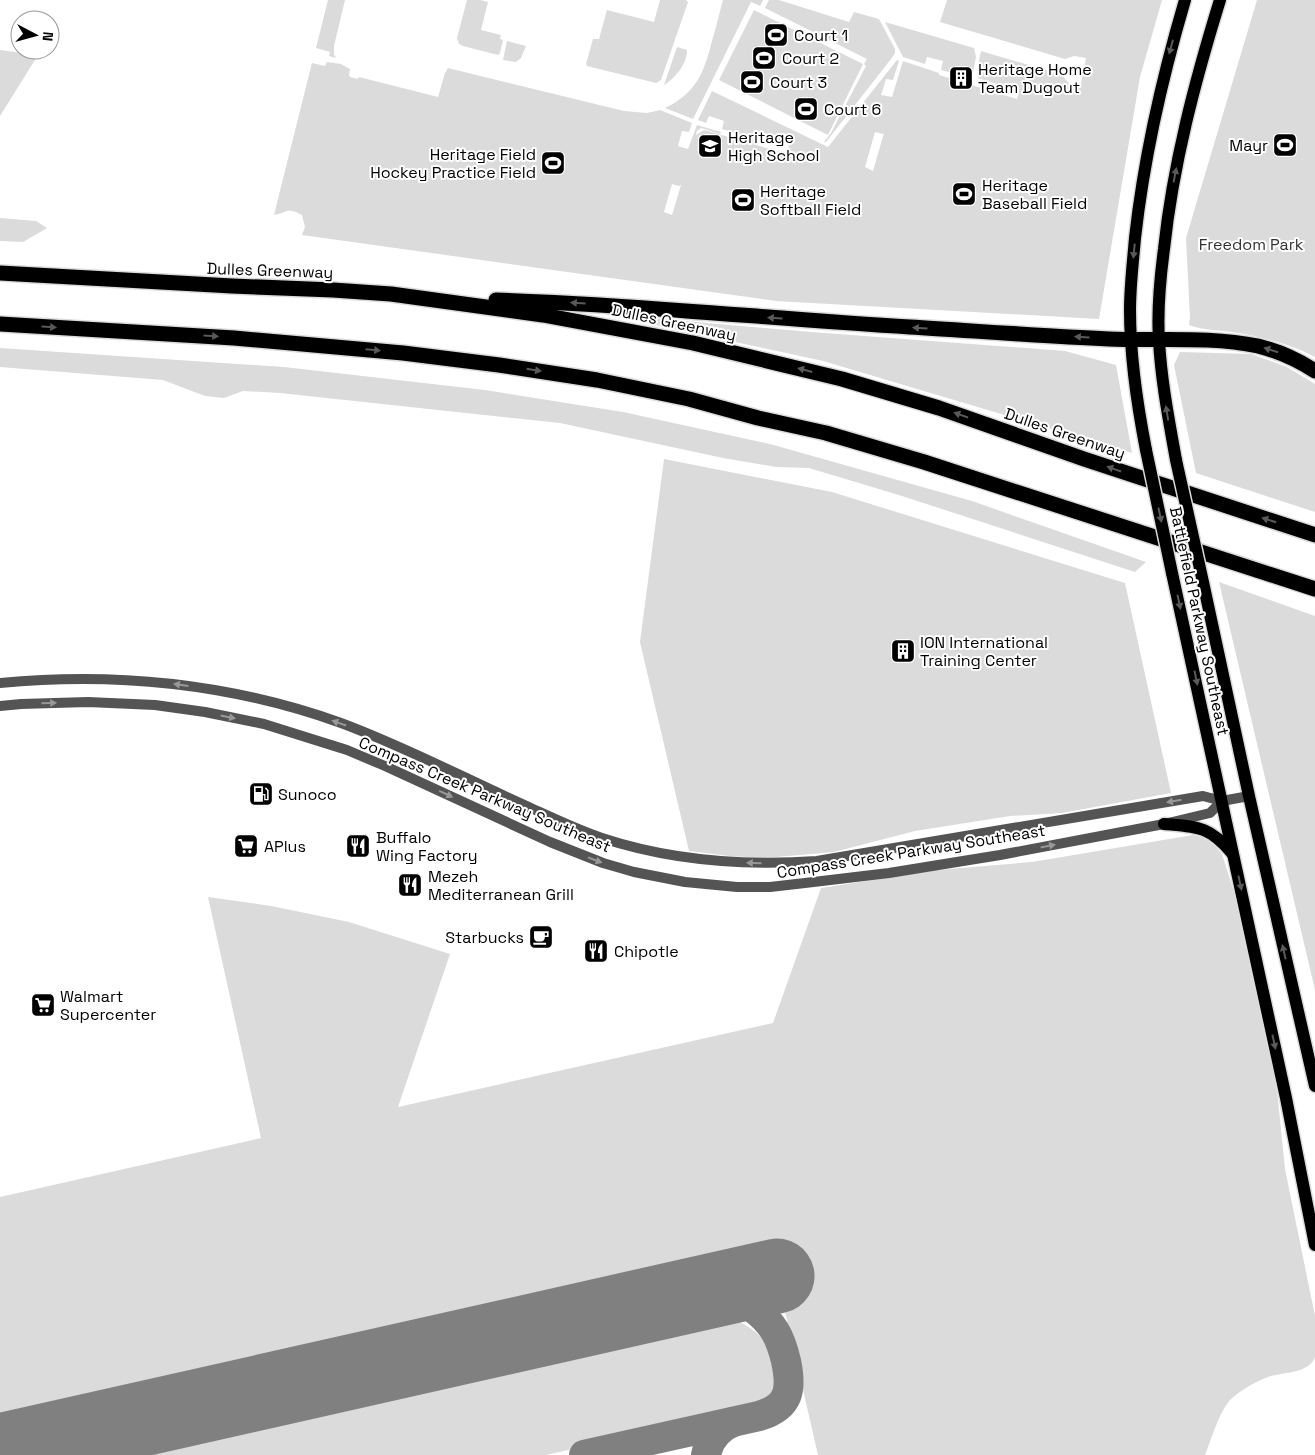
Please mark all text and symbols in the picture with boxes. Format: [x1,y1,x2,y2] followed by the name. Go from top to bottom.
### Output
[10,10,60,60] north arrow
[763,22,789,48] sports icon: Court 1
[794,25,848,46] place label: Court 1
[38,31,57,42] text: N
[1167,39,1175,54] one-way arrow
[751,45,777,71] sports icon: Court 2
[782,48,839,69] place label: Court 2
[978,59,1092,98] place label: Heritage Home Team Dugout
[948,65,974,91] building icon: Heritage Home Team Dugout
[739,69,765,95] sports icon: Court 3
[770,72,827,93] place label: Court 3
[793,96,819,122] sports icon: Court 6
[824,99,881,120] place label: Court 6
[728,127,819,166] place label: Heritage High School
[1272,132,1298,158] sports icon: Mayr
[697,133,723,159] school or university icon: Heritage High School
[1229,135,1268,156] place label: Mayr
[370,144,536,183] place label: Heritage Field Hockey Practice Field
[540,150,566,176] sports icon: Heritage Field Hockey Practice Field
[1171,168,1179,183] one-way arrow
[982,175,1087,214] place label: Heritage Baseball Field
[760,181,861,220] place label: Heritage Softball Field
[951,181,977,207] sports icon: Heritage Baseball Field
[730,187,756,213] sports icon: Heritage Softball Field
[1199,234,1304,255] park label: Freedom Park
[1130,243,1138,259] one-way arrow
[206,258,334,283] street label: Dulles Greenway
[570,298,586,306] one-way arrow
[610,299,738,346] street label: Dulles Greenway
[767,314,783,322] one-way arrow
[911,323,927,331] one-way arrow
[41,324,57,332] one-way arrow
[203,333,219,341] one-way arrow
[1074,333,1090,341] one-way arrow
[1263,346,1278,354] one-way arrow
[365,347,381,355] one-way arrow
[797,366,812,374] one-way arrow
[526,367,542,375] one-way arrow
[1002,403,1128,464] street label: Dulles Greenway
[1163,404,1171,420] one-way arrow
[953,411,968,419] one-way arrow
[1107,465,1122,472] one-way arrow
[1165,505,1234,737] street label: Battlefield Parkway Southeast
[1156,507,1164,522] one-way arrow
[1261,516,1276,523] one-way arrow
[1175,594,1183,609] one-way arrow
[920,632,1048,671] place label: ION International Training Center
[890,638,916,664] building icon: ION International Training Center
[1192,671,1200,687] one-way arrow
[173,681,189,689] one-way arrow
[41,699,57,707] one-way arrow
[220,713,236,721] one-way arrow
[331,718,346,726] one-way arrow
[356,732,614,857] street label: Compass Creek Parkway Southeast
[248,781,274,807] fuel station icon: Sunoco
[278,784,337,805] place label: Sunoco
[439,790,453,798] one-way arrow
[1166,797,1182,805] one-way arrow
[775,820,1047,883] street label: Compass Creek Parkway Southeast
[376,827,478,866] place label: Buffalo Wing Factory
[233,833,259,859] supermarket icon: APlus
[345,833,371,859] restaurant icon: Buffalo Wing Factory
[264,836,306,857] place label: APlus
[1041,841,1057,849] one-way arrow
[588,856,602,864] one-way arrow
[746,859,762,867] one-way arrow
[428,866,574,905] place label: Mezeh Mediterranean Grill
[397,872,423,898] restaurant icon: Mezeh Mediterranean Grill
[1236,876,1244,891] one-way arrow
[528,924,554,950] cafe icon: Starbucks
[445,927,524,948] place label: Starbucks
[583,938,609,964] restaurant icon: Chipotle
[614,941,679,962] place label: Chipotle
[1280,944,1288,959] one-way arrow
[60,986,156,1025] place label: Walmart Supercenter
[30,992,56,1018] supermarket icon: Walmart Supercenter
[1270,1035,1278,1050] one-way arrow

